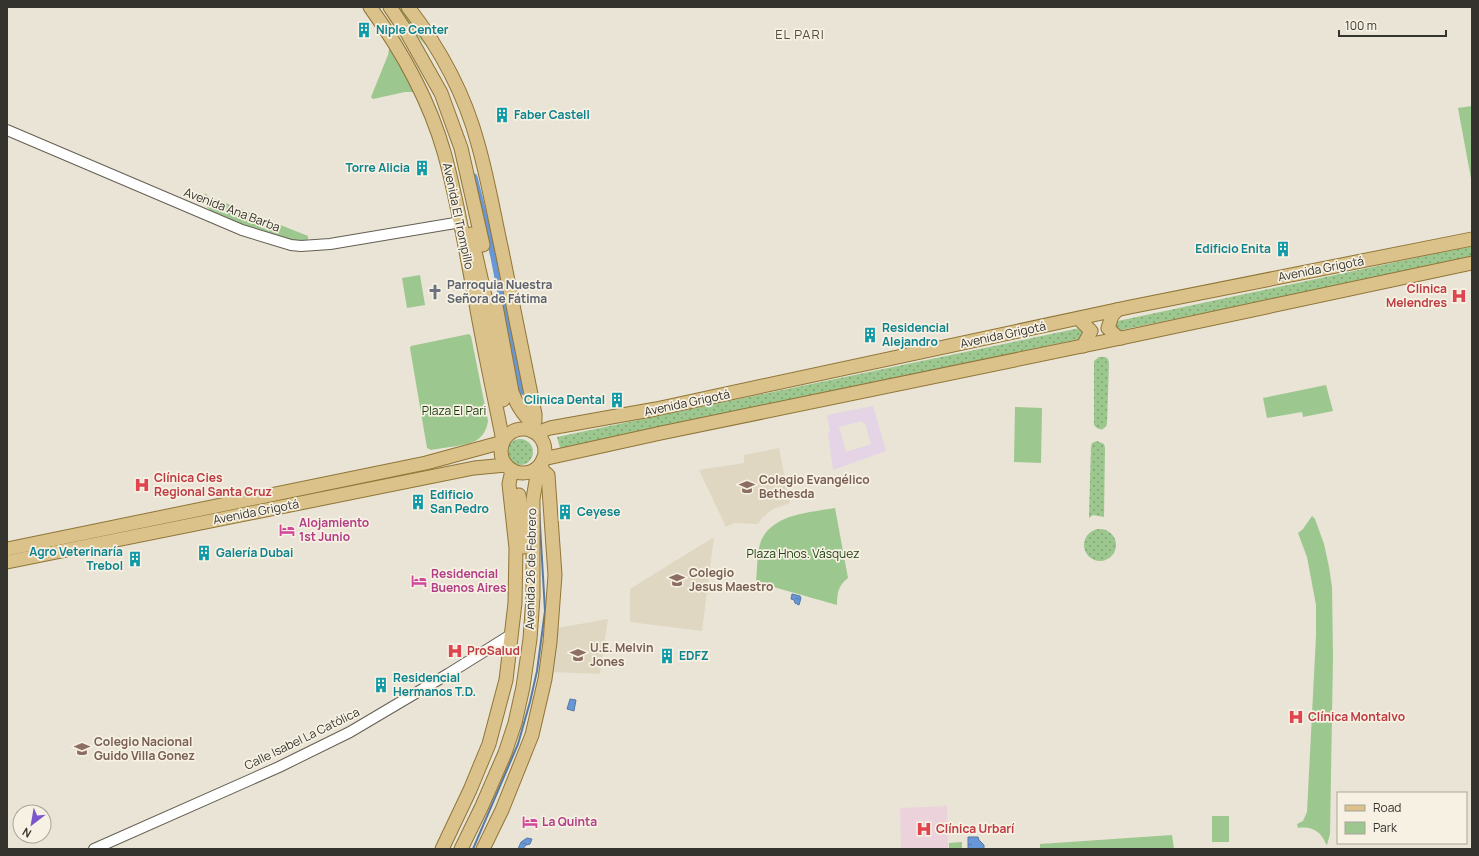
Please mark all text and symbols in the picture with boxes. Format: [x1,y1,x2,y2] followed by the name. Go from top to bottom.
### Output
[1339,12,1446,38] scale bar
[1345,17,1377,34] text: 100 m
[355,21,373,39] building icon: Niple Center
[376,21,449,38] place label: Niple Center
[775,25,825,43] district label: EL PARI
[493,106,511,124] building icon: Faber Castell
[514,106,590,123] place label: Faber Castell
[345,159,410,176] place label: Torre Alicia
[413,159,431,177] building icon: Torre Alicia
[439,161,478,271] street label: Avenida El Trompillo
[182,183,283,236] street label: Avenida Ana Barba
[1195,240,1271,257] place label: Edificio Enita
[1274,240,1292,258] building icon: Edificio Enita
[1276,252,1365,285] street label: Avenida Grigotá
[447,276,553,307] place label: Parroquia Nuestra Señora de Fátima
[1386,280,1447,311] place label: Clinica Melendres
[426,283,444,301] church icon: Parroquia Nuestra Señora de Fátima
[1450,287,1468,305] hospital icon: Clinica Melendres
[958,317,1047,352] street label: Avenida Grigotá
[882,319,949,350] place label: Residencial Alejandro
[861,326,879,344] building icon: Residencial Alejandro
[642,385,731,420] street label: Avenida Grigotá
[524,391,605,408] place label: Clinica Dental
[608,391,626,409] building icon: Clinica Dental
[422,402,486,419] park label: Plaza El Pari
[154,469,272,500] place label: Clínica Cies Regional Santa Cruz
[759,471,870,502] place label: Colegio Evangélico Bethesda
[133,476,151,494] hospital icon: Clínica Cies Regional Santa Cruz
[738,478,756,496] school or university icon: Colegio Evangélico Bethesda
[430,486,489,517] place label: Edificio San Pedro
[409,493,427,511] building icon: Edificio San Pedro
[211,495,300,528] street label: Avenida Grigotá
[556,503,574,521] building icon: Ceyese
[577,503,620,520] place label: Ceyese
[521,508,540,630] street label: Avenida 26 de Febrero
[299,514,369,545] place label: Alojamiento 1st Junio
[278,521,296,539] hotel icon: Alojamiento 1st Junio
[29,543,123,574] place label: Agro Veterinaría Trebol
[195,544,213,562] building icon: Galería Dubai
[216,544,293,561] place label: Galería Dubai
[746,545,860,562] park label: Plaza Hnos. Vásquez
[126,550,144,568] building icon: Agro Veterinaría Trebol
[689,564,773,595] place label: Colegio Jesus Maestro
[431,565,507,596] place label: Residencial Buenos Aires
[668,571,686,589] school or university icon: Colegio Jesus Maestro
[410,572,428,590] hotel icon: Residencial Buenos Aires
[590,639,653,670] place label: U.E. Melvin Jones
[446,642,464,660] hospital icon: ProSalud
[467,642,520,659] place label: ProSalud
[569,646,587,664] school or university icon: U.E. Melvin Jones
[658,647,676,665] building icon: EDFZ
[679,647,709,664] place label: EDFZ
[393,669,476,700] place label: Residencial Hermanos T.D.
[372,676,390,694] building icon: Residencial Hermanos T.D.
[241,703,362,774] street label: Calle Isabel La Católica
[1287,708,1305,726] hospital icon: Clínica Montalvo
[1308,708,1405,725] place label: Clínica Montalvo
[94,733,195,764] place label: Colegio Nacional Guido Villa Gonez
[73,740,91,758] school or university icon: Colegio Nacional Guido Villa Gonez
[1337,792,1467,844] legend
[1373,799,1401,816] text: Road
[12,804,52,844] north arrow
[521,813,539,831] hotel icon: La Quinta
[542,813,597,830] place label: La Quinta
[1373,819,1398,836] text: Park
[915,820,933,838] hospital icon: Clínica Urbarí
[936,820,1015,837] place label: Clínica Urbarí
[19,824,34,841] text: N

